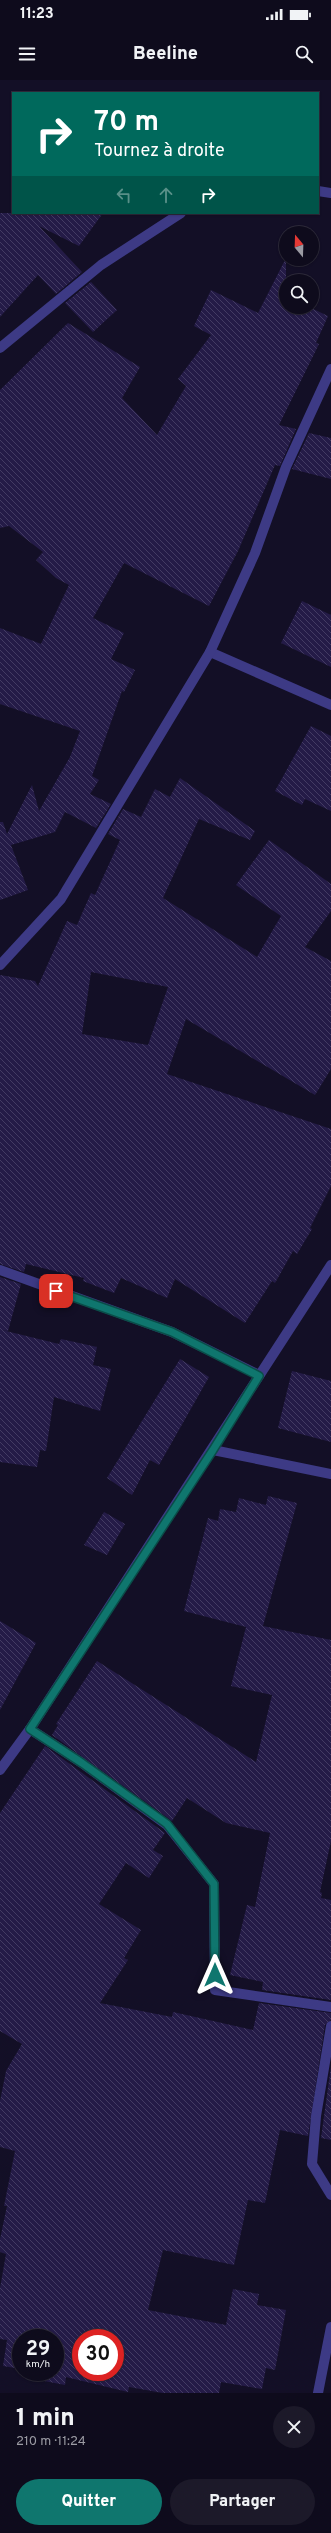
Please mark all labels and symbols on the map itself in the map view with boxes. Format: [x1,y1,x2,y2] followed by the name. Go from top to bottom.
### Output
[279,226,319,266] north arrow
[39,1274,73,1308] pin
[194,1954,236,1996] position arrow
[72,2329,124,2381] speed limit sign: 30

